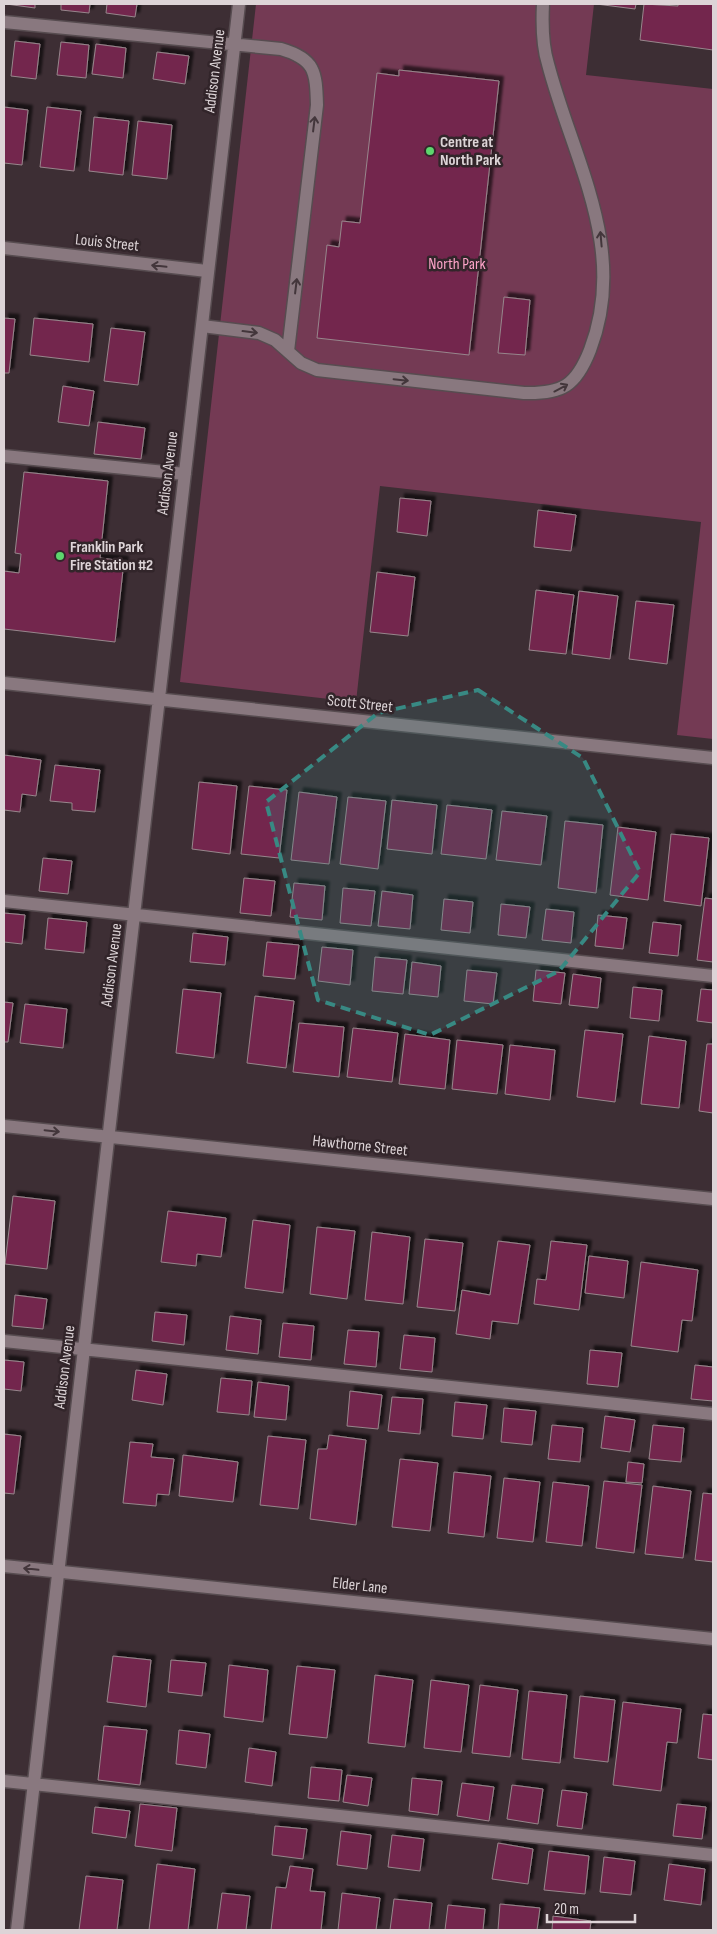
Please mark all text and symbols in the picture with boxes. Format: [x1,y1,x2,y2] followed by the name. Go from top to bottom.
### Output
[200,28,230,115] street label: Addison Avenue
[309,117,319,133] one-way arrow
[440,133,501,170] place label: Centre at North Park
[424,145,436,157] marker: Centre at North Park
[74,230,140,256] street label: Louis Street
[596,231,605,247] one-way arrow
[428,255,486,274] park label: North Park
[151,261,167,271] one-way arrow
[291,278,301,294] one-way arrow
[242,327,258,337] one-way arrow
[392,375,408,385] one-way arrow
[553,383,568,393] one-way arrow
[153,430,183,517] street label: Addison Avenue
[70,538,153,575] place label: Franklin Park Fire Station #2
[54,550,66,562] marker: Franklin Park Fire Station #2
[326,691,394,717] street label: Scott Street
[97,922,127,1009] street label: Addison Avenue
[44,1126,60,1136] one-way arrow
[311,1132,409,1160] street label: Hawthorne Street
[50,1324,80,1411] street label: Addison Avenue
[23,1564,39,1574] one-way arrow
[332,1574,388,1598] street label: Elder Lane
[547,1892,634,1924] scale bar
[554,1900,579,1919] text: 20 m

